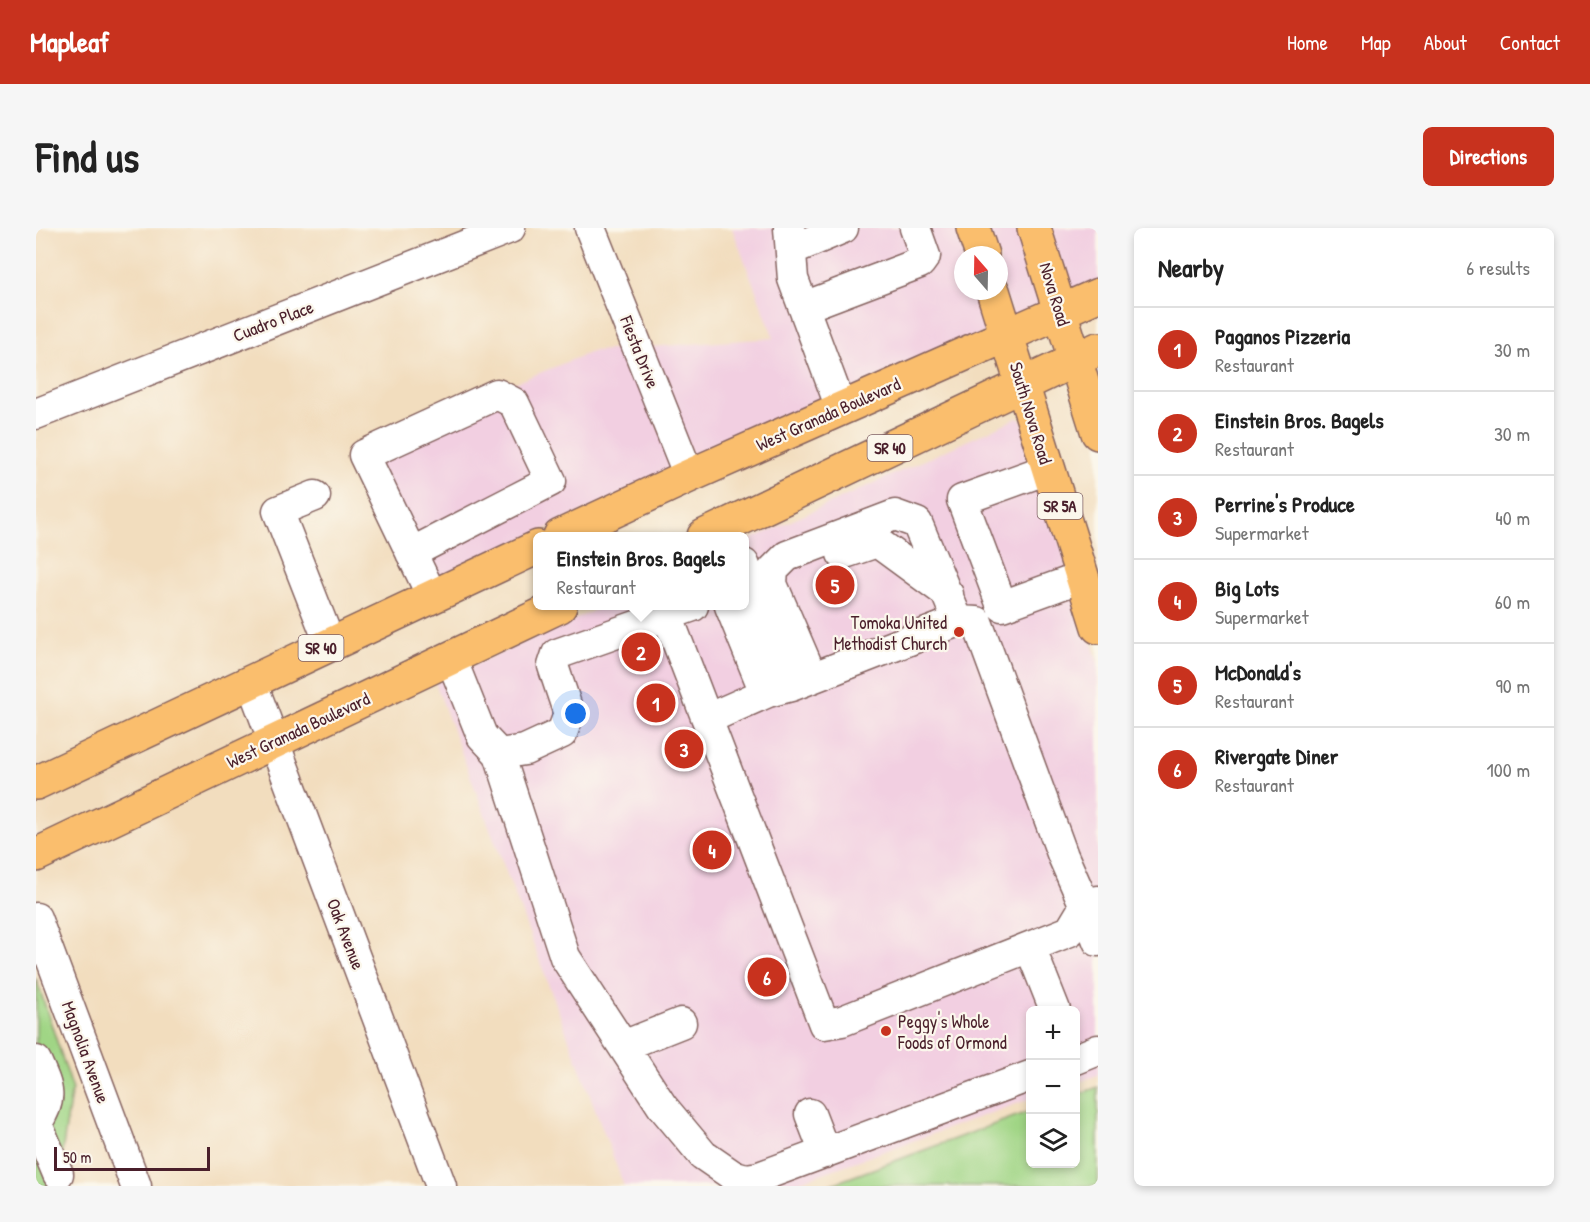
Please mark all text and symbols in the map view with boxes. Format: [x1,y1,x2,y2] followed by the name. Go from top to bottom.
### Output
[30,23,109,61] text: Mapleaf
[1287,28,1328,57] text: Home
[1361,28,1391,57] text: Map
[1424,28,1467,57] text: About
[1500,28,1560,57] text: Contact
[1423,127,1554,186] button: Directions
[36,128,139,185] text: Find us
[954,246,1008,300] north arrow
[1158,250,1224,285] text: Nearby
[1466,254,1530,281] text: 6 results
[1034,259,1076,329] street label: Nova Road
[229,294,317,348] street label: Cuadro Place
[614,311,666,392] street label: Fiesta Drive
[1215,321,1350,351] text: Paganos Pizzeria
[1174,336,1181,363] text: 1
[1494,336,1530,363] text: 30 m
[1215,351,1294,378] text: Restaurant
[1004,359,1058,467] street label: South Nova Road
[752,371,904,457] street label: West Granada Boulevard
[1215,405,1384,435] text: Einstein Bros. Bagels
[1173,420,1182,447] text: 2
[1494,420,1530,447] text: 30 m
[868,435,912,461] road number: SR 40
[1215,435,1294,462] text: Restaurant
[1215,489,1355,519] text: Perrine's Produce
[1038,493,1082,519] road number: SR 5A
[1173,504,1182,531] text: 3
[1495,504,1530,531] text: 40 m
[1215,519,1309,546] text: Supermarket
[533,532,749,610] popup
[557,543,725,573] text: Einstein Bros. Bagels
[816,562,854,608] pin: 5
[557,573,636,600] text: Restaurant
[1215,573,1279,603] text: Big Lots
[1174,588,1181,615] text: 4
[1495,588,1530,615] text: 60 m
[1215,603,1309,630] text: Supermarket
[834,610,947,656] place label: Tomoka United Methodist Church
[952,625,966,639] marker: Tomoka United Methodist Church
[622,630,660,674] pin: 2
[298,635,344,661] road number: SR 40
[1215,657,1301,687] text: McDonald's
[1173,672,1182,699] text: 5
[1496,672,1530,699] text: 90 m
[636,680,676,726] pin: 1
[222,686,374,774] street label: West Granada Boulevard
[1215,687,1294,714] text: Restaurant
[561,699,590,728] your location
[664,726,704,772] pin: 3
[1215,741,1338,771] text: Rivergate Diner
[1174,756,1181,783] text: 6
[1487,756,1530,783] text: 100 m
[1215,771,1294,798] text: Restaurant
[692,828,732,872] pin: 4
[321,895,371,973] street label: Oak Avenue
[748,954,786,999] pin: 6
[56,998,116,1106] street label: Magnolia Avenue
[1026,1006,1080,1168] map controls
[1026,1006,1080,1060] button: +
[897,1009,1007,1055] place label: Peggy's Whole Foods of Ormond
[879,1024,893,1038] marker: Peggy's Whole Foods of Ormond
[1026,1060,1080,1114] button: −
[1026,1114,1080,1168] button: layers
[54,1144,210,1172] scale bar
[63,1146,92,1168] text: 50 m

